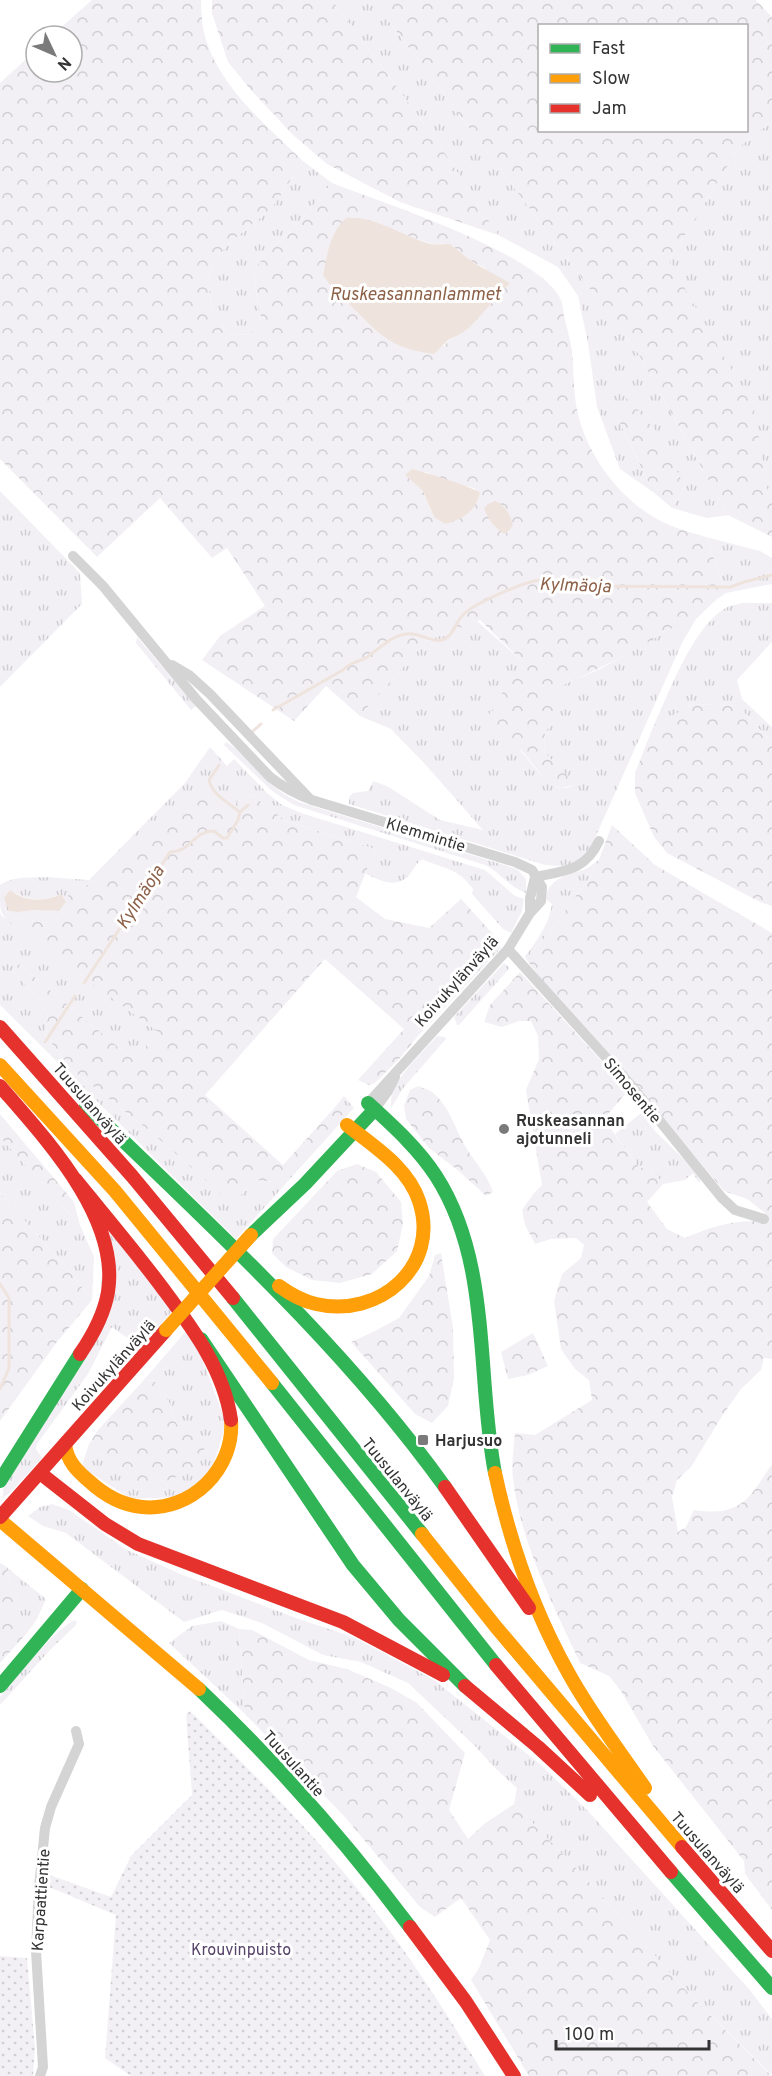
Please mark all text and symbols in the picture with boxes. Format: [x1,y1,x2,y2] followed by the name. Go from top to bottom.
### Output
[24,24,84,84] north arrow
[538,24,748,132] legend
[592,38,625,61] text: Fast
[52,52,75,74] text: N
[592,68,630,91] text: Slow
[592,98,627,121] text: Jam
[329,284,502,307] water label: Ruskeasannanlammet
[539,574,612,599] water label: Kylmäoja
[383,814,468,857] street label: Klemmintie
[112,861,171,934] water label: Kylmäoja
[411,933,504,1032] street label: Koivukylänväylä
[598,1054,665,1128] street label: Simosentie
[48,1059,129,1149] street label: Tuusulanväylä
[516,1112,625,1150] place label: Ruskeasannan ajotunneli
[497,1122,511,1136] marker: Ruskeasannan ajotunneli
[68,1317,161,1416] street label: Koivukylänväylä
[435,1432,502,1452] place label: Harjusuo
[416,1433,430,1447] marker: Harjusuo
[357,1434,436,1526] street label: Tuusulanväylä
[257,1727,328,1802] street label: Tuusulantie
[666,1808,747,1898] street label: Tuusulanväylä
[28,1848,56,1952] street label: Karpaattientie
[191,1941,291,1961] park label: Krouvinpuisto
[556,2013,709,2051] scale bar
[565,2024,614,2047] text: 100 m

